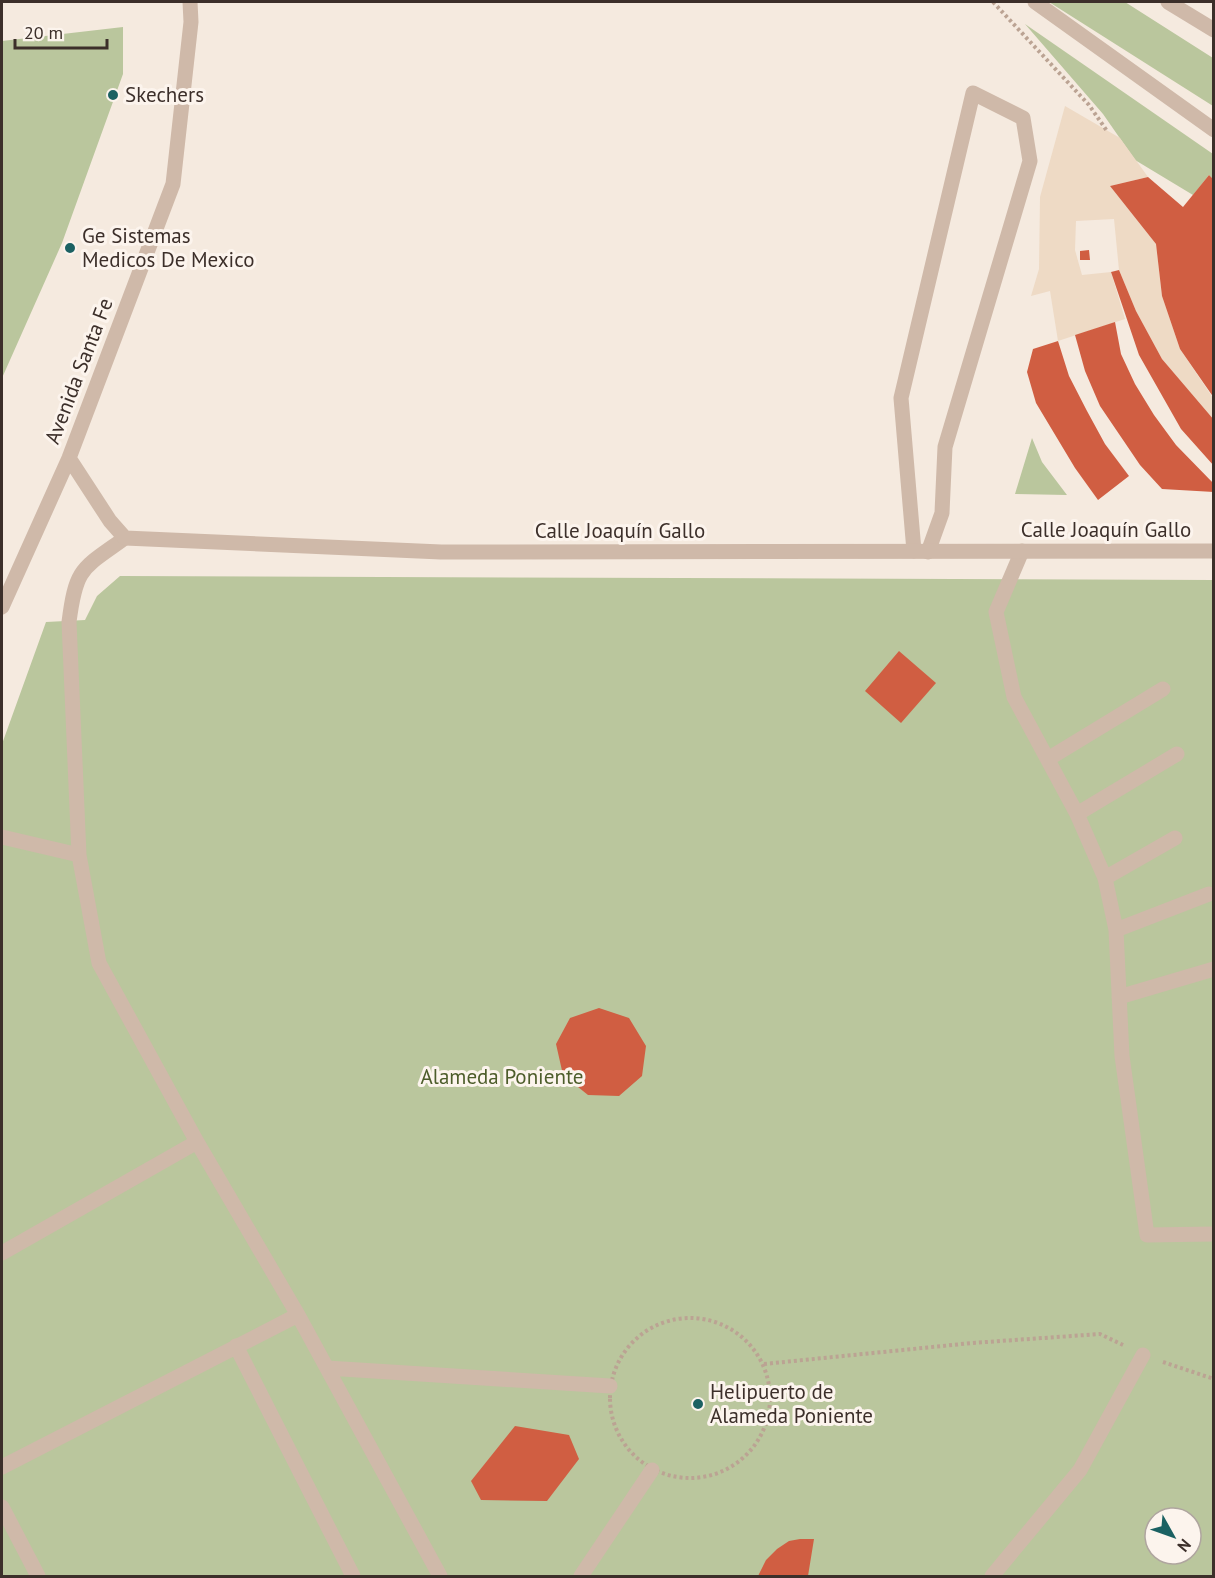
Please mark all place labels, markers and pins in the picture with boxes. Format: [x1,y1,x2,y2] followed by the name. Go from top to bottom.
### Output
[125,81,204,108] place label: Skechers
[106,88,120,102] marker: Skechers
[82,222,254,273] place label: Ge Sistemas Medicos De Mexico
[63,241,77,255] marker: Ge Sistemas Medicos De Mexico
[710,1378,873,1429] place label: Helipuerto de Alameda Poniente
[691,1397,705,1411] marker: Helipuerto de Alameda Poniente

